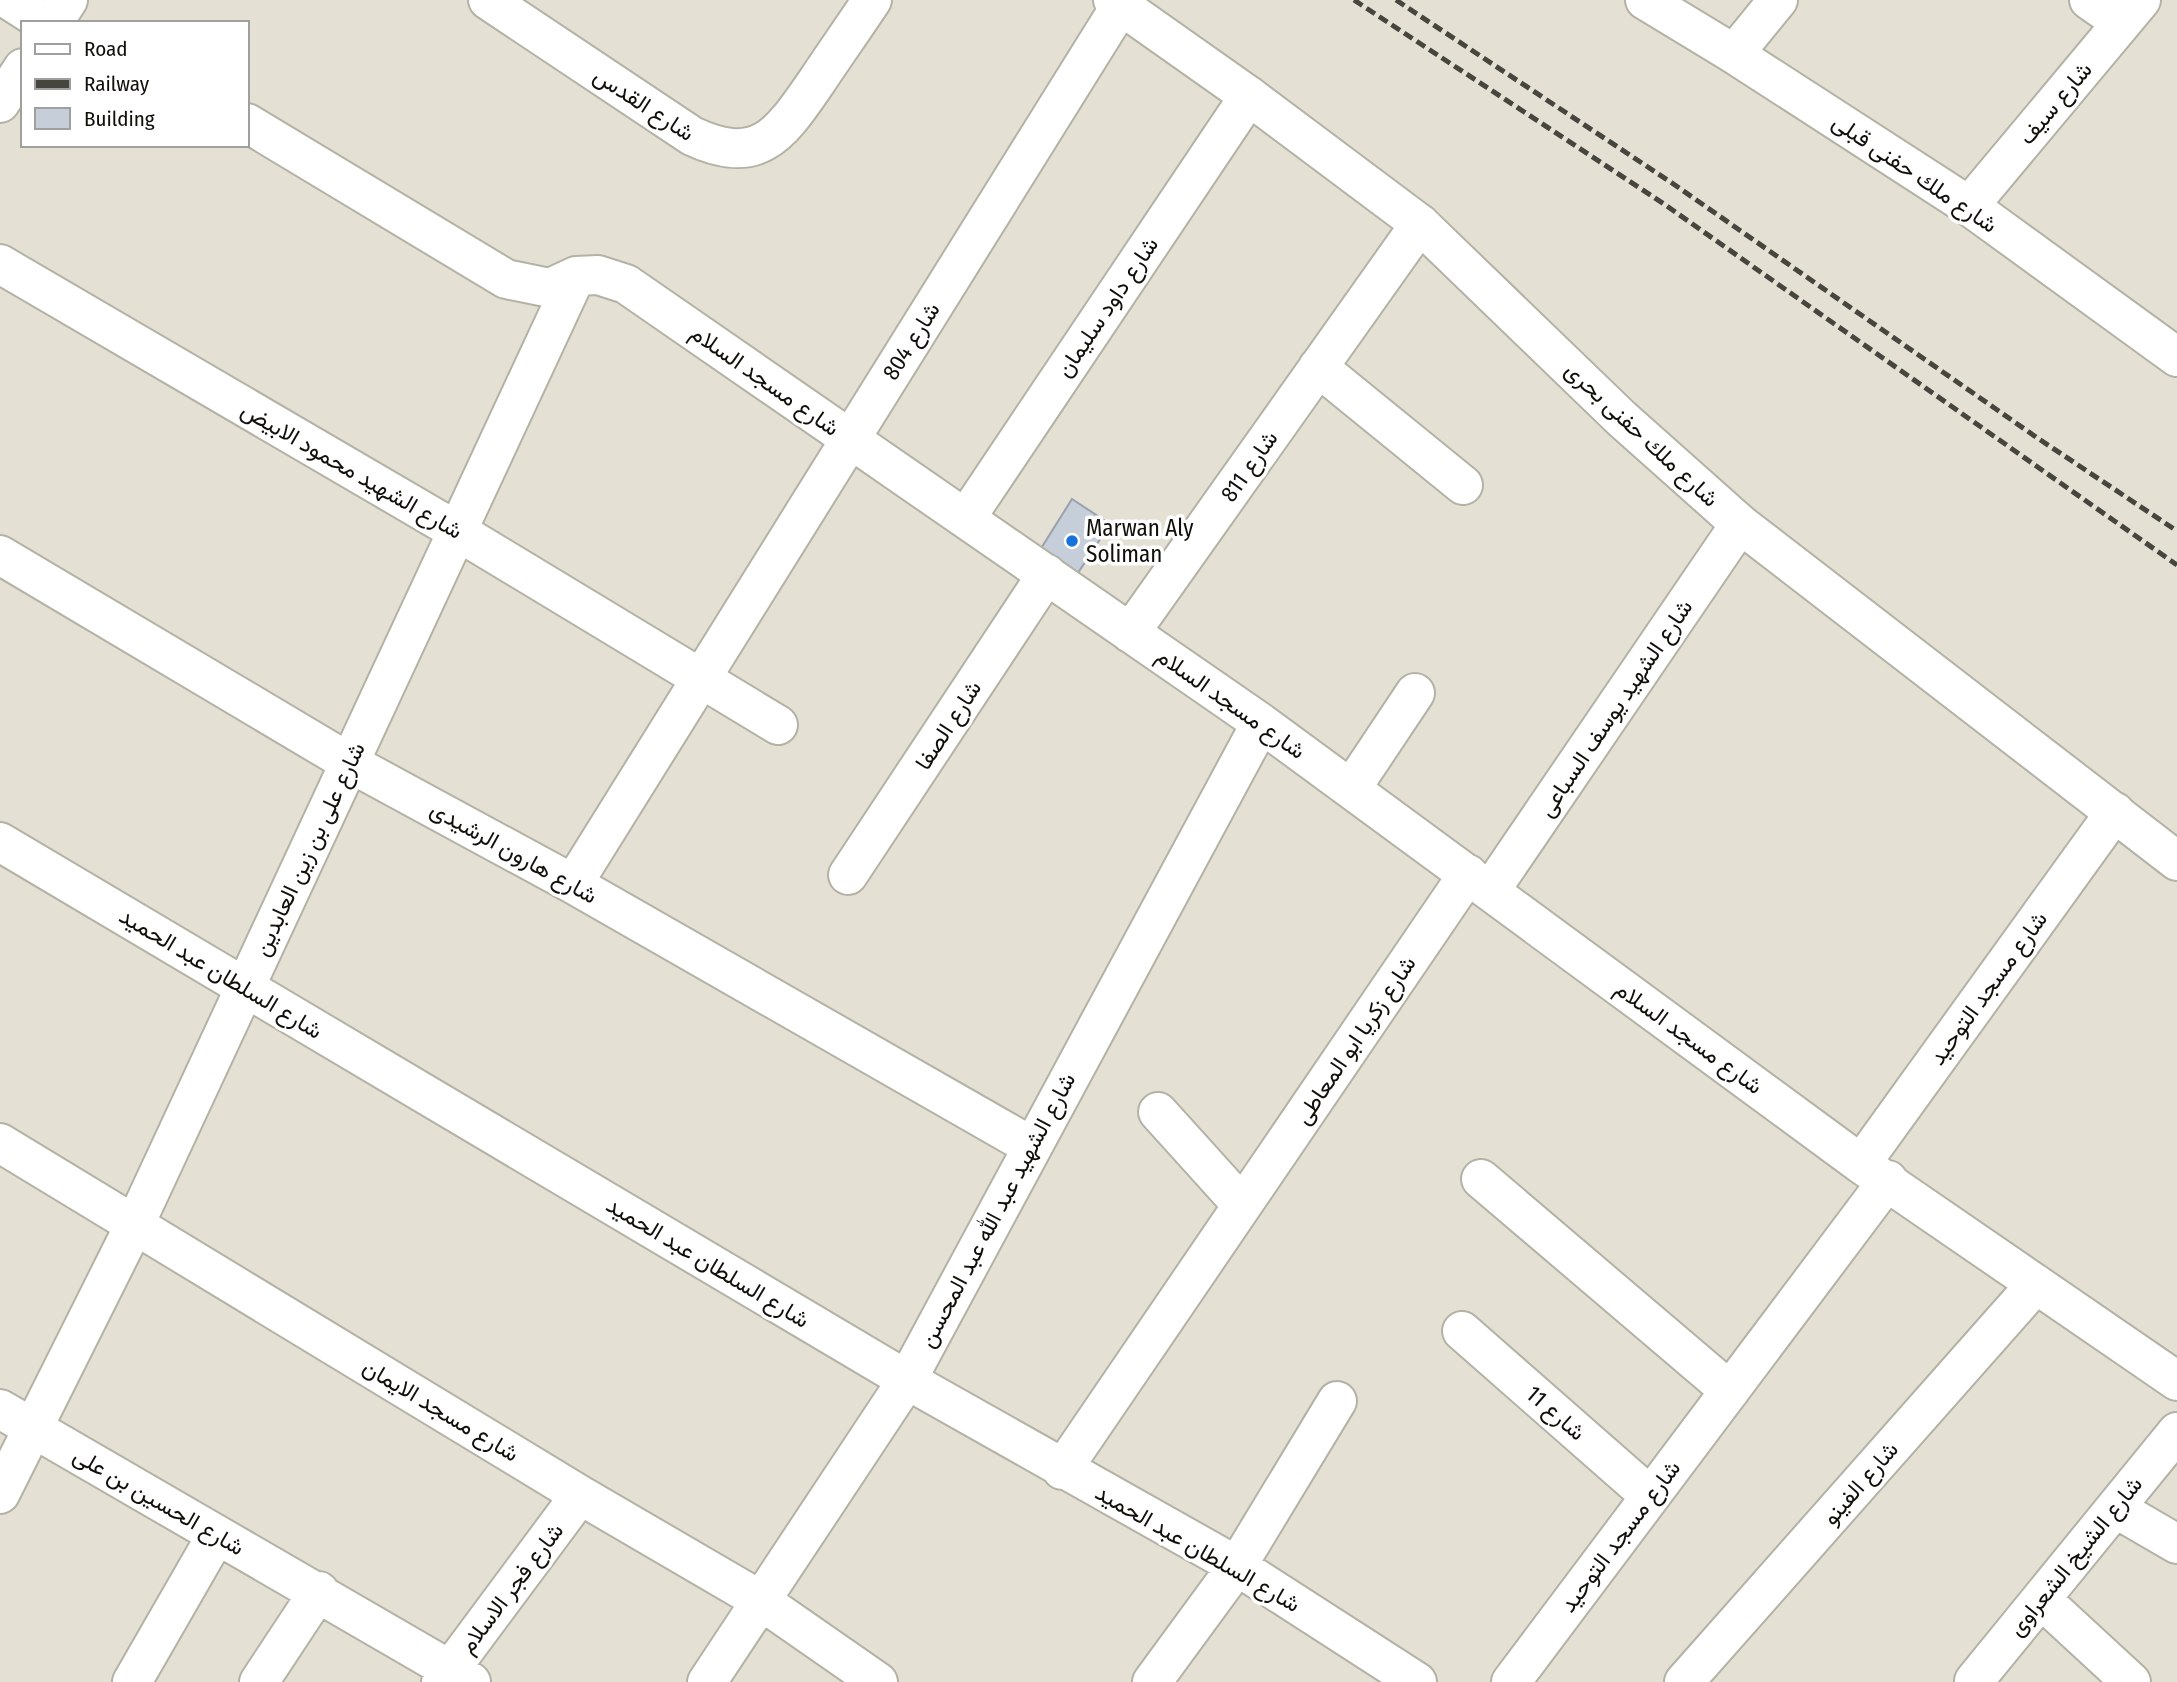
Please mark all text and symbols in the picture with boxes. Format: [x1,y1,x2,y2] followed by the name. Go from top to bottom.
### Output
[21,21,248,147] legend
[84,36,128,62] text: Road
[2012,56,2099,151] street label: شارع سيف
[587,61,700,149] street label: شارع القدس
[84,71,150,97] text: Railway
[84,106,155,132] text: Building
[1826,107,2003,240] street label: شارع ملك حفنى قبلى
[1050,232,1166,384] street label: شارع داود سليمان
[876,297,947,386] street label: شارع 804
[684,318,845,443] street label: شارع مسجد السلام
[1558,356,1725,514] street label: شارع ملك حفنى بحرى
[235,395,468,547] street label: شارع الشهيد محمود الابيض
[1215,425,1285,508] street label: شارع 811
[1086,514,1194,568] place label: Marwan Aly Soliman
[1064,533,1080,549] marker: Marwan Aly Soliman
[1532,594,1700,823] street label: شارع الشهيد يوسف السباعى
[1150,641,1311,766] street label: شارع مسجد السلام
[909,675,989,776] street label: شارع الصفا
[247,738,373,961] street label: شارع على بن زين العابدين
[425,795,602,911] street label: شارع هارون الرشيدى
[113,901,328,1046] street label: شارع السلطان عبد الحميد
[1923,906,2055,1071] street label: شارع مسجد التوحيد
[1288,950,1423,1131] street label: شارع زكريا ابو المعاطى
[1609,974,1768,1102] street label: شارع مسجد السلام
[913,1068,1083,1353] street label: شارع الشهيد عبد الله عبد المحسن
[600,1190,815,1335] street label: شارع السلطان عبد الحميد
[357,1352,524,1469] street label: شارع مسجد الايمان
[1519,1380,1591,1448] street label: شارع 11
[1816,1436,1905,1532] street label: شارع الفينو
[67,1441,250,1563] street label: شارع الحسين بن على
[1554,1454,1688,1619] street label: شارع مسجد التوحيد
[2002,1470,2150,1643] street label: شارع الشيخ الشعراوى
[1090,1478,1305,1620] street label: شارع السلطان عبد الحميد
[453,1517,571,1660] street label: شارع فجر الاسلام

